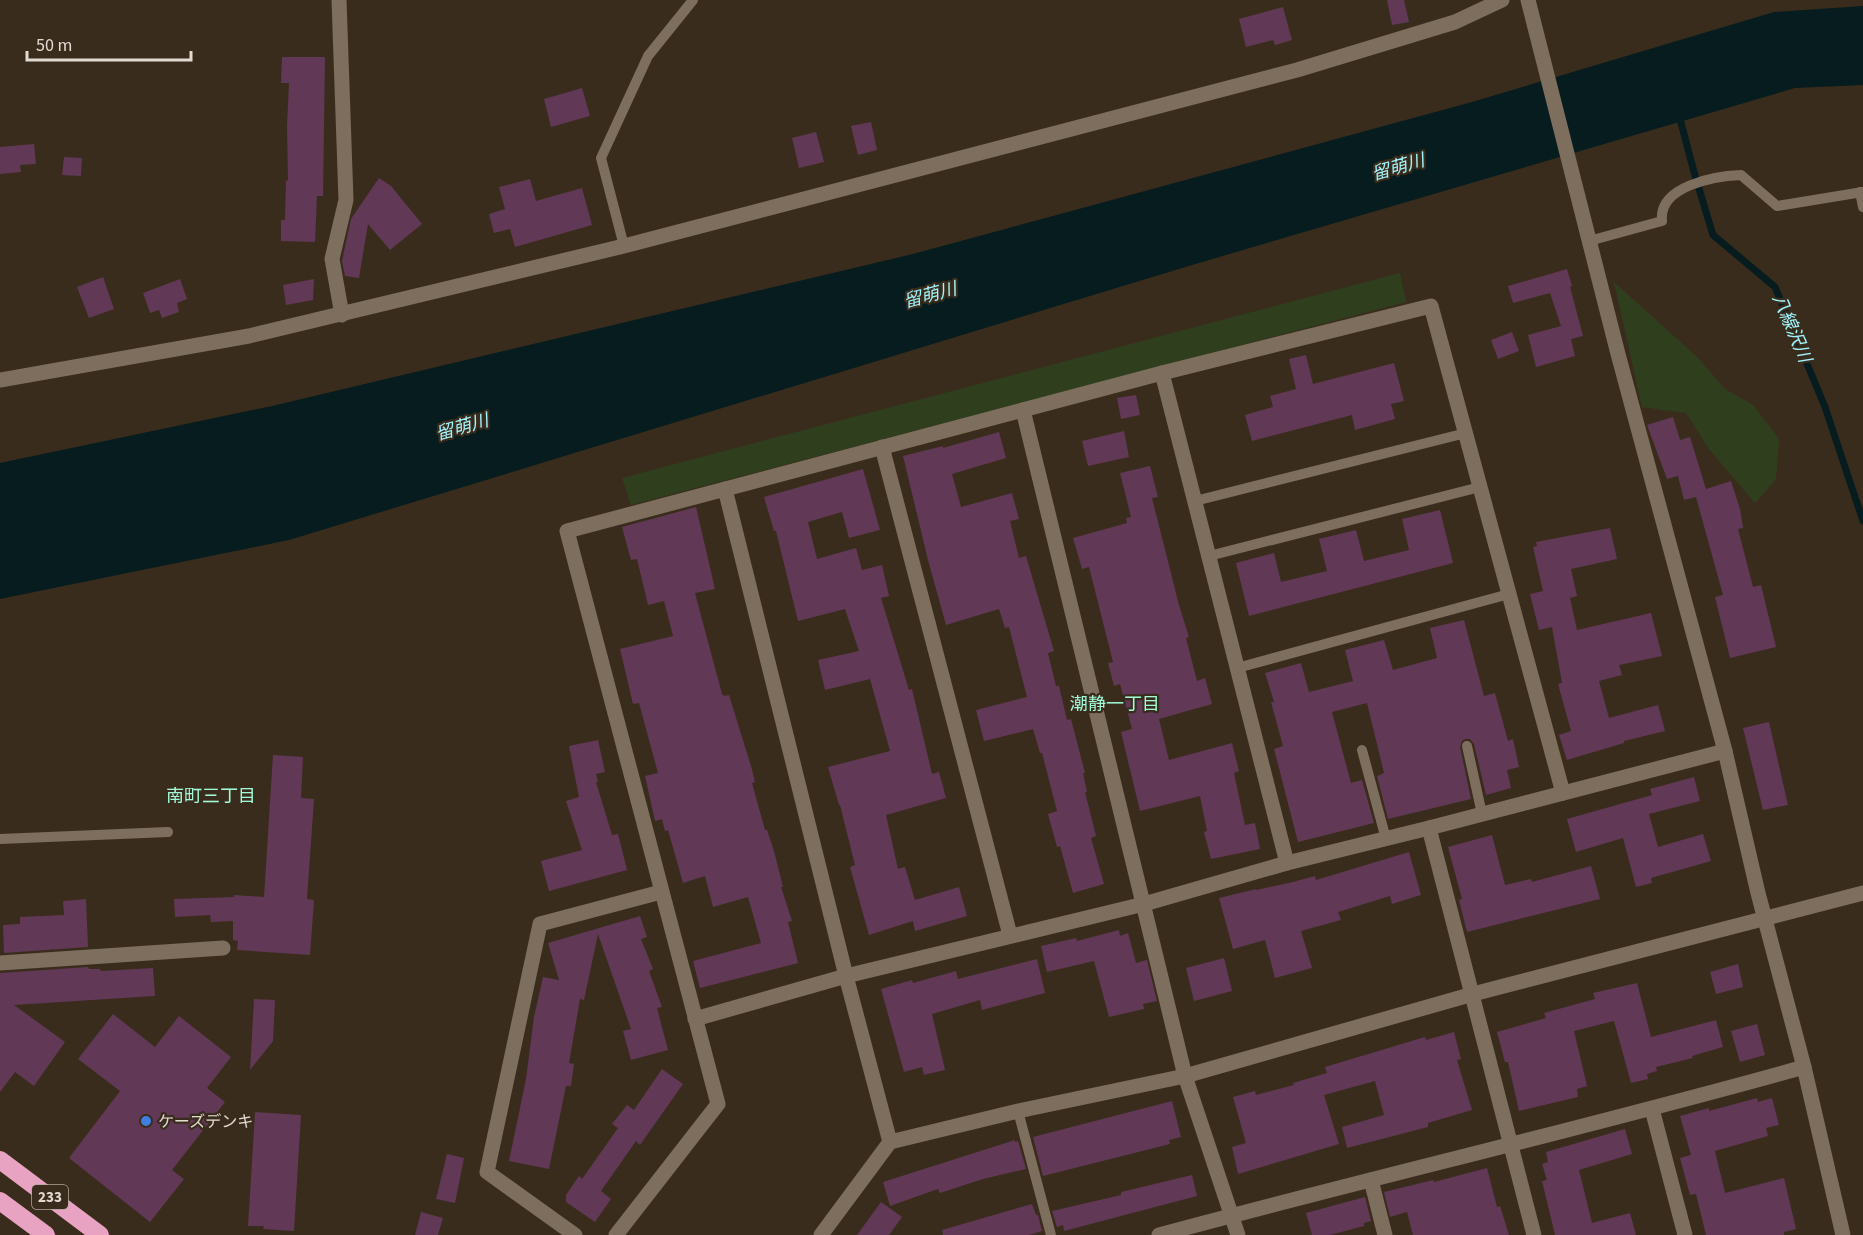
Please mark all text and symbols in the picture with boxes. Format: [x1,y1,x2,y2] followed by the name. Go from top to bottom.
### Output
[27,24,190,62] scale bar
[36,33,72,58] text: 50 m
[1369,147,1429,187] water label: 留萌川
[901,276,961,315] water label: 留萌川
[1766,290,1818,368] water label: 八線沢川
[433,407,493,447] water label: 留萌川
[1070,692,1160,717] district label: 潮静一丁目
[166,784,256,809] district label: 南町三丁目
[158,1111,253,1133] place label: ケーズデンキ
[139,1114,153,1128] marker: ケーズデンキ
[32,1185,68,1209] road number: 233

